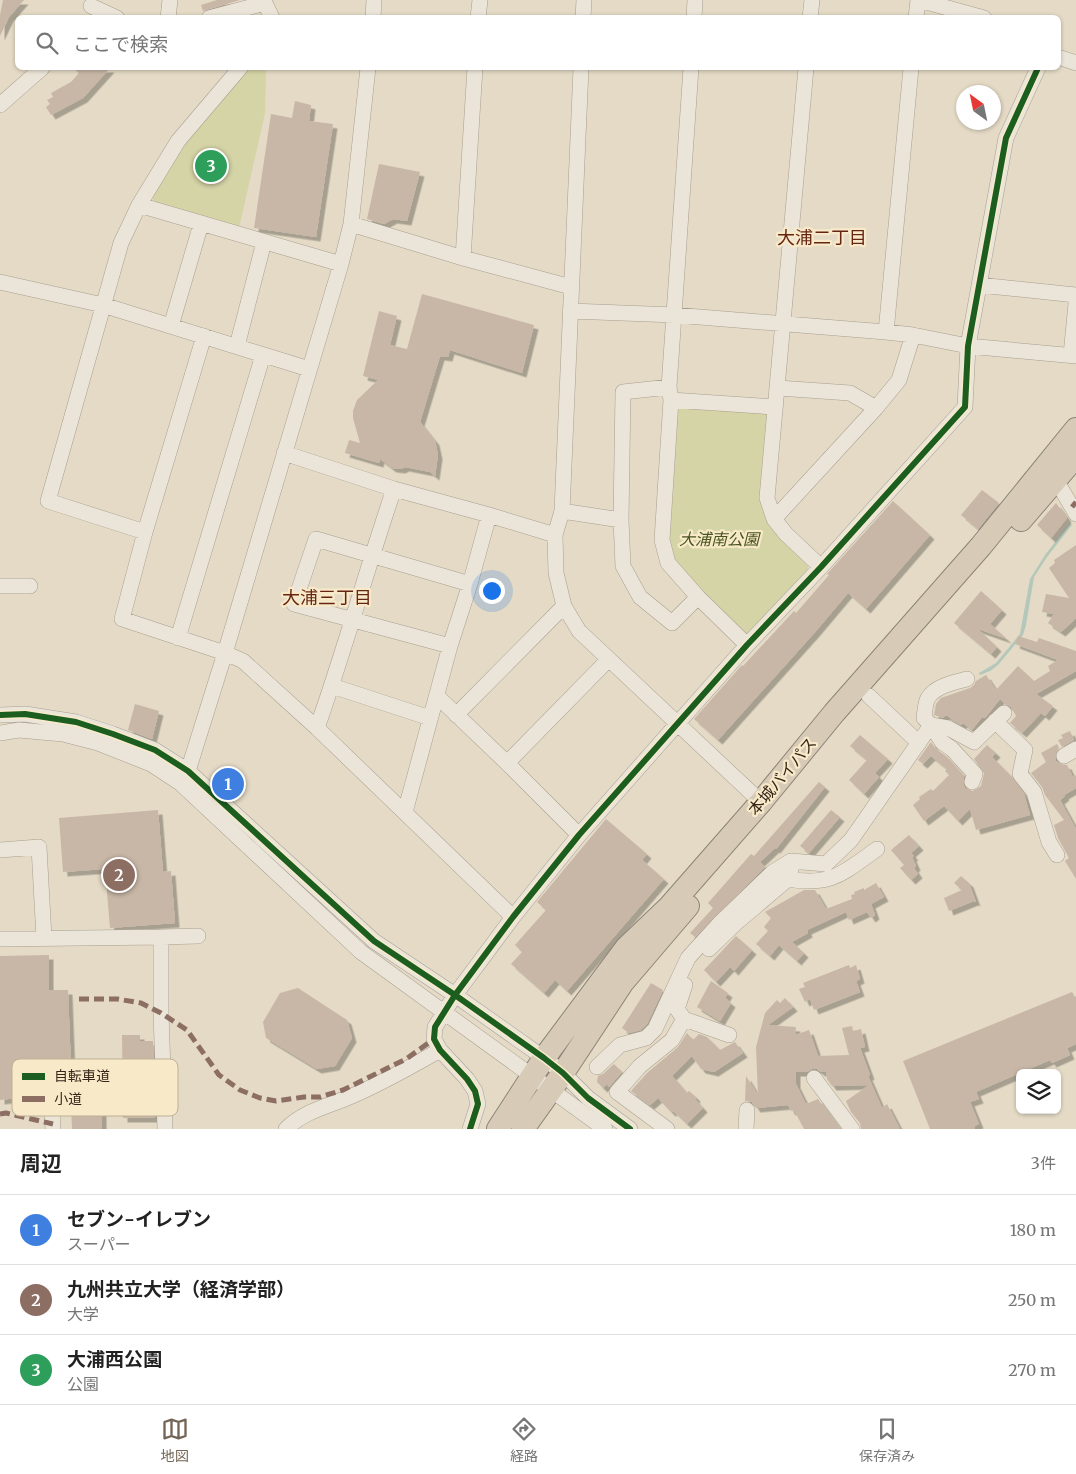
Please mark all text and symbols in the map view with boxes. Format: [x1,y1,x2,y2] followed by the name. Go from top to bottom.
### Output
[15,15,1061,70] search box
[33,29,61,57] icon: search
[73,32,168,56] text: ここで検索
[956,85,1001,130] north arrow
[195,147,227,185] pin: 3
[777,226,867,249] district label: 大浦二丁目
[679,529,761,549] park label: 大浦南公園
[479,578,505,604] your location
[282,586,372,609] district label: 大浦三丁目
[744,733,820,819] street label: 本城バイパス
[212,765,244,803] pin: 1
[103,856,135,894] pin: 2
[12,1059,178,1116] legend
[54,1067,110,1085] text: 自転車道
[1016,1069,1061,1114] map controls
[1016,1069,1061,1114] button: layers
[54,1090,82,1108] text: 小道
[20,1150,62,1177] text: 周辺
[1031,1153,1056,1173] text: 3件
[67,1207,211,1231] text: セブン-イレブン
[32,1220,40,1240] text: 1
[1010,1220,1056,1240] text: 180 m
[67,1234,131,1254] text: スーパー
[67,1277,295,1301] text: 九州共立大学（経済学部）
[31,1290,41,1310] text: 2
[1008,1290,1056,1310] text: 250 m
[67,1304,99,1324] text: 大学
[67,1347,162,1371] text: 大浦西公園
[31,1360,41,1380] text: 3
[1008,1360,1056,1380] text: 270 m
[67,1374,99,1394] text: 公園
[161,1415,189,1465] tab: 地図
[510,1415,538,1465] tab: 経路
[859,1415,915,1465] tab: 保存済み

